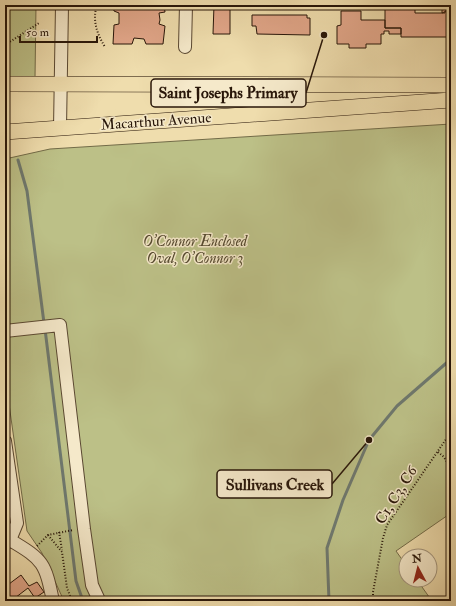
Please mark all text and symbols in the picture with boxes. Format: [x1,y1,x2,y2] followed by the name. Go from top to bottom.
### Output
[20,18,97,44] scale bar
[26,25,50,40] text: 50 m
[151,79,306,107] callout: Saint Josephs Primary
[158,83,299,104] text: Saint Josephs Primary
[100,108,212,135] street label: Macarthur Avenue
[143,232,249,268] park label: O'Connor Enclosed Oval, O'Connor 3
[371,461,422,528] street label: C1, C3, C6
[217,470,332,498] callout: Sullivans Creek
[226,475,325,495] text: Sullivans Creek
[398,548,438,588] north arrow
[410,551,424,566] text: N

